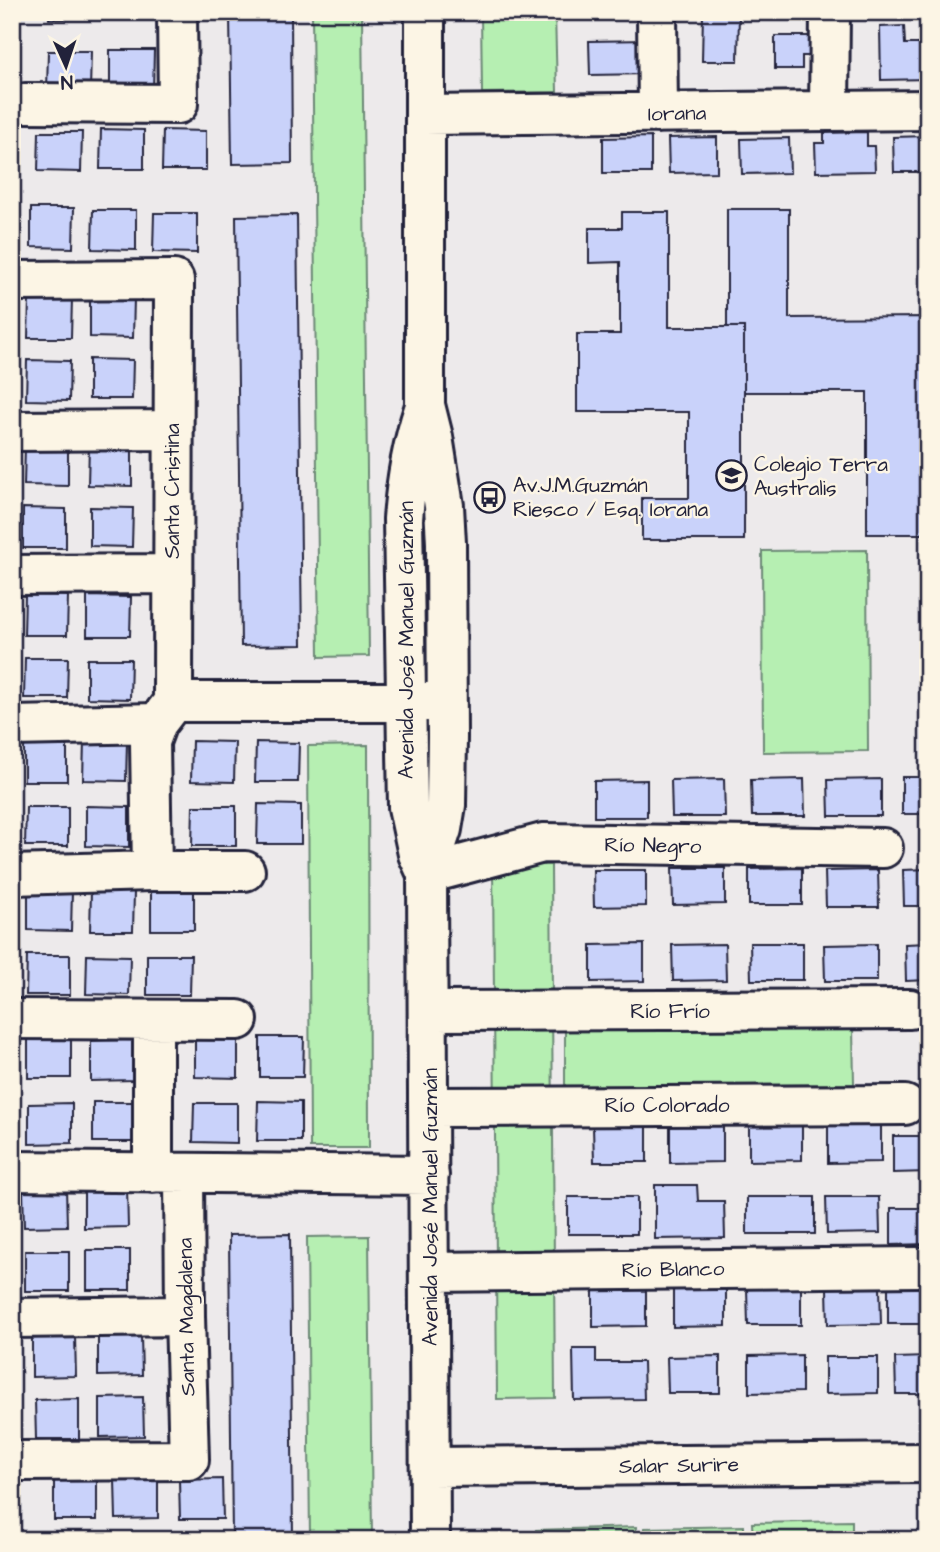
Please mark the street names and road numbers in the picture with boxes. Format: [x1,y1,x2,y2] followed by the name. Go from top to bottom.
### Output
[648,98,707,129] street label: Iorana
[158,423,187,559] street label: Santa Cristina
[392,501,421,779] street label: Avenida José Manuel Guzmán
[604,830,702,863] street label: Río Negro
[630,997,710,1026] street label: Río Frío
[416,1068,445,1346] street label: Avenida José Manuel Guzmán
[604,1091,730,1120] street label: Río Colorado
[171,1237,204,1396] street label: Santa Magdalena
[621,1254,725,1285] street label: Río Blanco
[619,1450,739,1481] street label: Salar Surire

